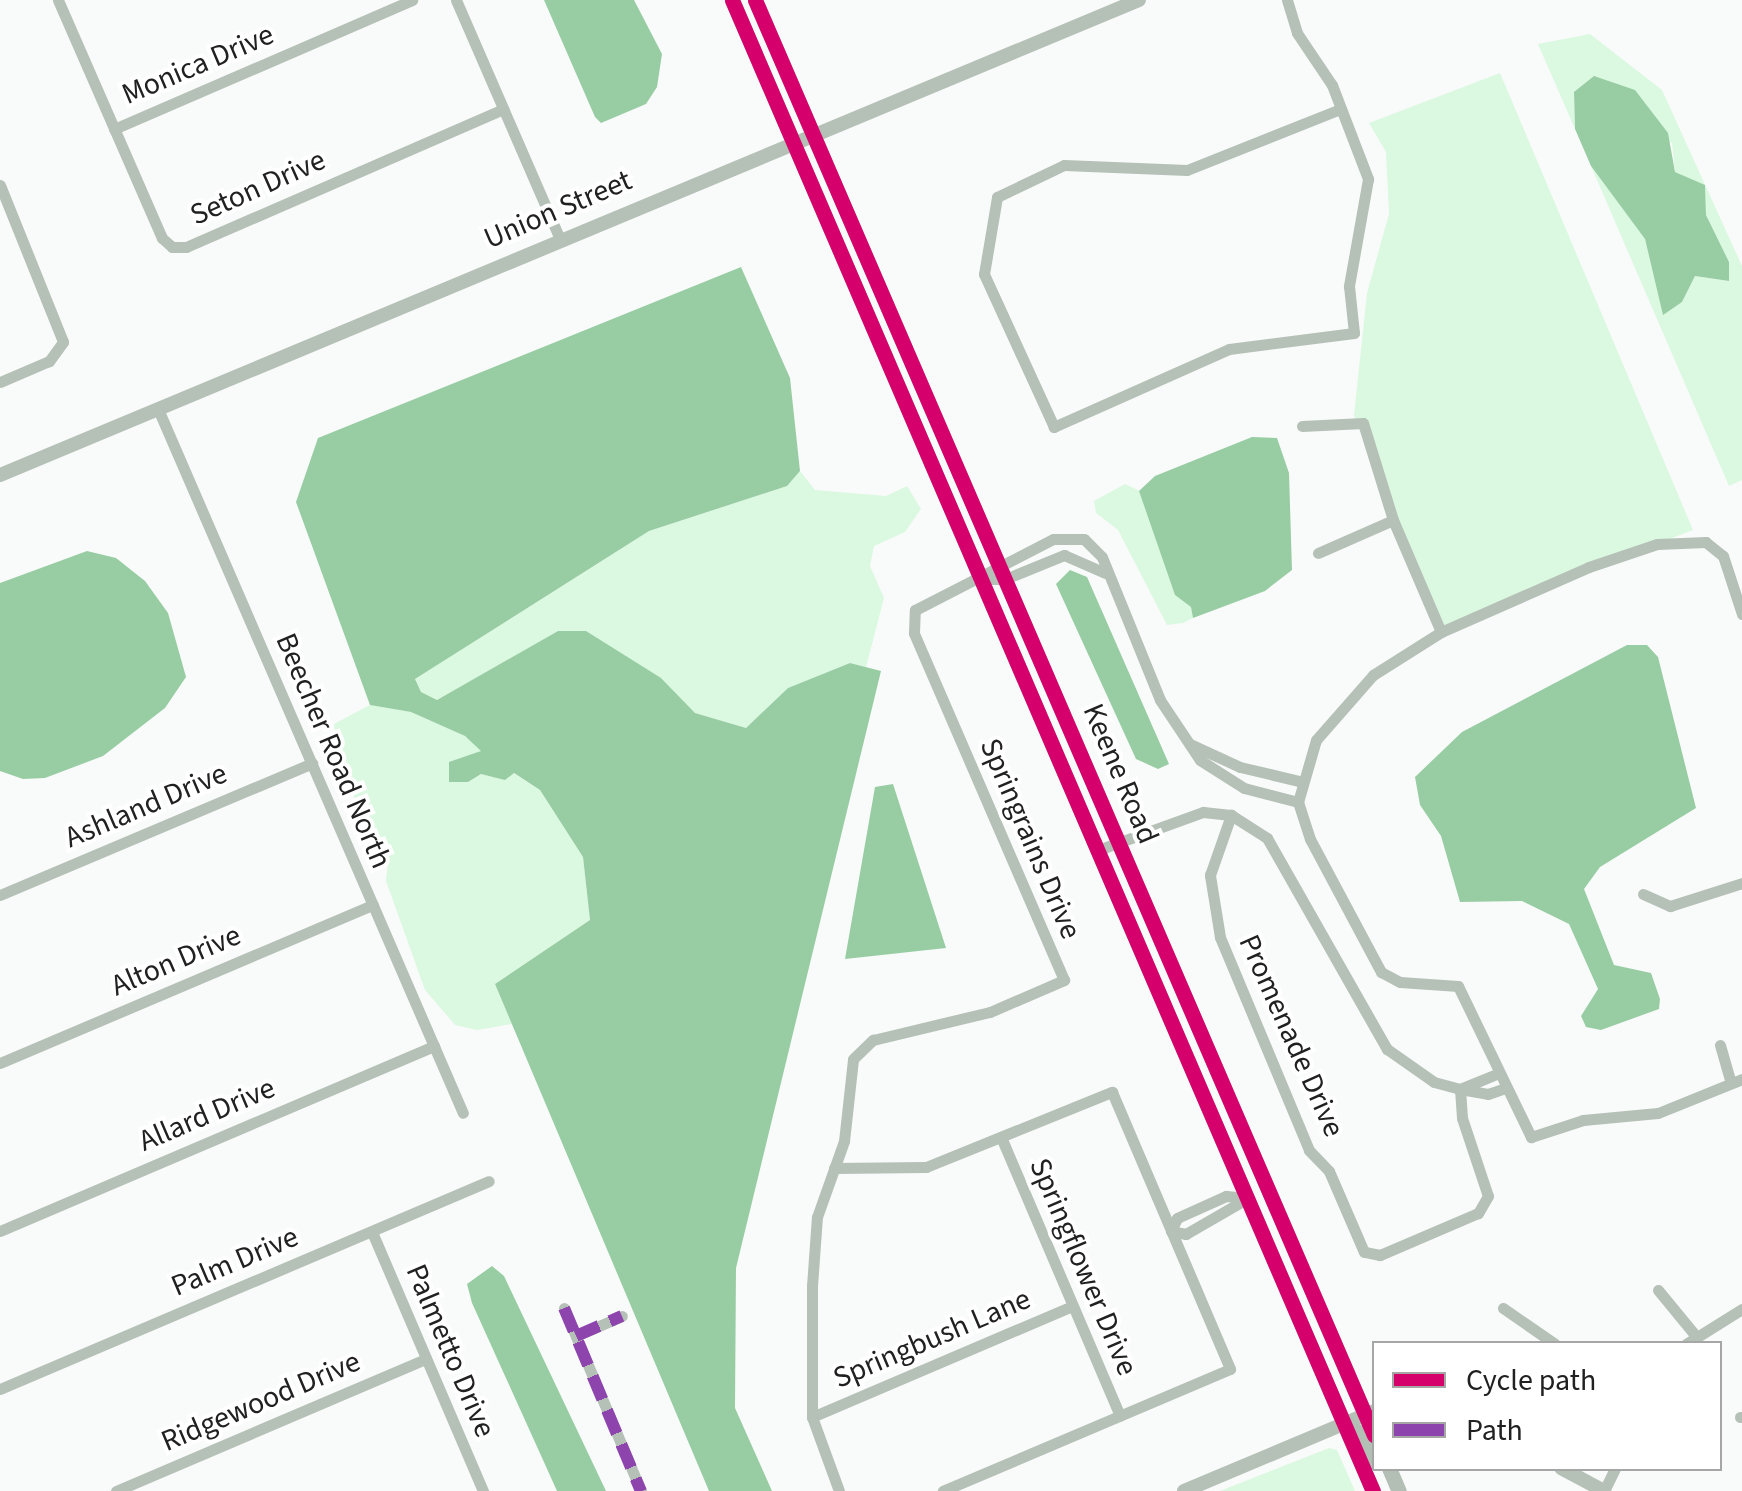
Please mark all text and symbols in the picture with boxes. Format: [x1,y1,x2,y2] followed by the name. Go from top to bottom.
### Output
[117,17,279,113] street label: Monica Drive
[185,142,331,234] street label: Seton Drive
[479,163,637,257] street label: Union Street
[267,628,399,874] street label: Beecher Road North
[1074,699,1166,849] street label: Keene Road
[972,733,1088,945] street label: Springrains Drive
[59,756,233,856] street label: Ashland Drive
[106,918,246,1004] street label: Alton Drive
[1230,929,1352,1143] street label: Promenade Drive
[133,1070,281,1160] street label: Allard Drive
[1021,1153,1145,1381] street label: Springflower Drive
[166,1219,304,1305] street label: Palm Drive
[397,1259,503,1443] street label: Palmetto Drive
[828,1281,1036,1397] street label: Springbush Lane
[1372,1341,1722,1471] legend
[156,1344,366,1460] street label: Ridgewood Drive
[1466,1359,1596,1402] text: Cycle path
[1466,1409,1523,1452] text: Path

